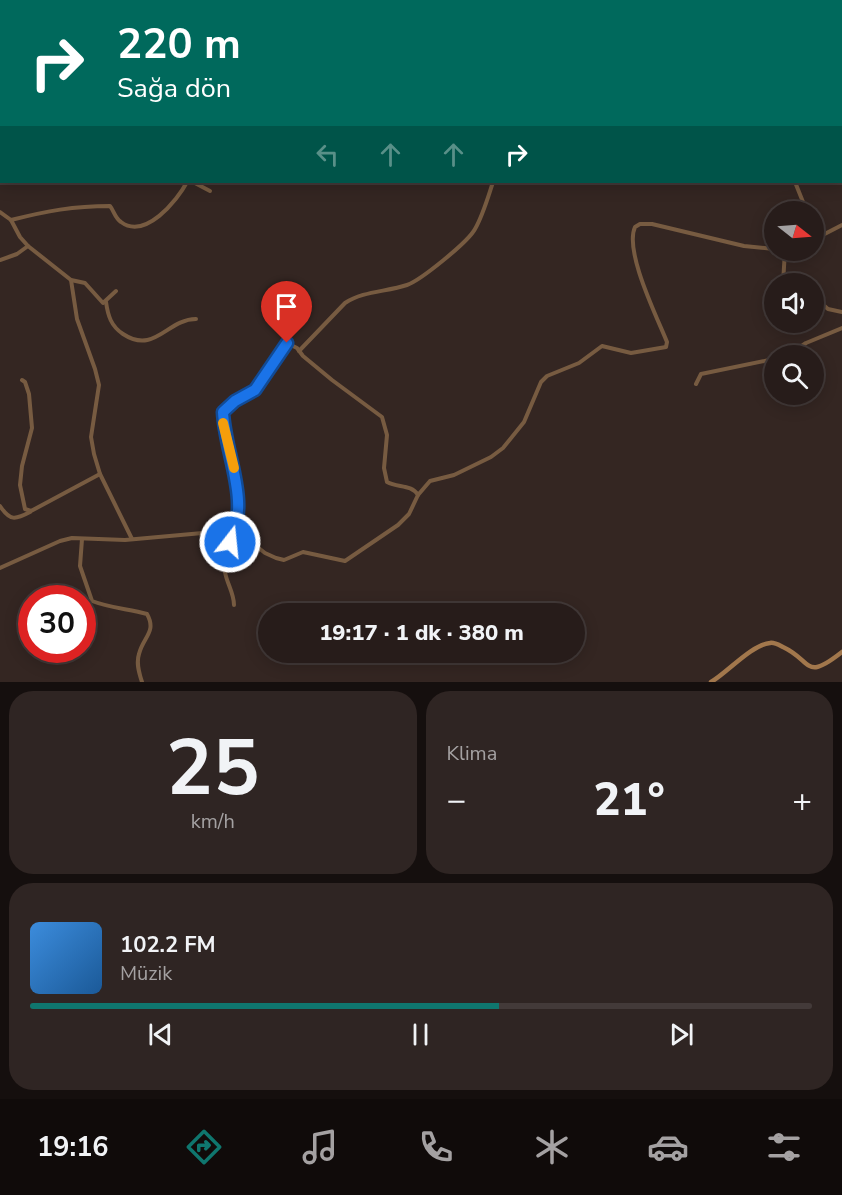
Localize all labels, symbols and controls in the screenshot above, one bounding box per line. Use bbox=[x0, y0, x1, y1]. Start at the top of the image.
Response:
text: 220 m bbox=[117, 16, 241, 73]
icon: right bbox=[18, 24, 96, 102]
text: Sağa dön bbox=[117, 70, 231, 107]
icon: left bbox=[311, 138, 344, 171]
icon: ahead bbox=[374, 138, 407, 171]
icon: ahead bbox=[437, 138, 470, 171]
icon: right bbox=[500, 138, 533, 171]
north arrow bbox=[764, 201, 824, 261]
map controls bbox=[764, 201, 824, 405]
button: sound bbox=[764, 273, 824, 333]
pin bbox=[261, 281, 312, 343]
icon: arrive bbox=[270, 290, 303, 323]
button: search bbox=[764, 345, 824, 405]
position arrow bbox=[198, 510, 262, 574]
speed limit sign: 30 bbox=[18, 585, 96, 663]
text: 19:17 · 1 dk · 380 m bbox=[319, 618, 524, 648]
text: 25 bbox=[166, 715, 260, 822]
text: Klima bbox=[447, 740, 497, 767]
text: 21° bbox=[594, 770, 665, 831]
text: − bbox=[447, 778, 466, 823]
text: + bbox=[792, 778, 812, 823]
text: km/h bbox=[191, 808, 235, 835]
text: 102.2 FM bbox=[120, 930, 216, 960]
text: Müzik bbox=[120, 960, 172, 987]
icon: previous bbox=[144, 1018, 177, 1051]
icon: pause bbox=[404, 1018, 437, 1051]
icon: next bbox=[665, 1018, 698, 1051]
icon: directions bbox=[183, 1126, 225, 1168]
icon: music bbox=[299, 1126, 341, 1168]
icon: phone bbox=[415, 1126, 457, 1168]
icon: climate bbox=[531, 1126, 573, 1168]
icon: car bbox=[647, 1126, 689, 1168]
icon: filters bbox=[763, 1126, 805, 1168]
text: 19:16 bbox=[37, 1129, 109, 1166]

